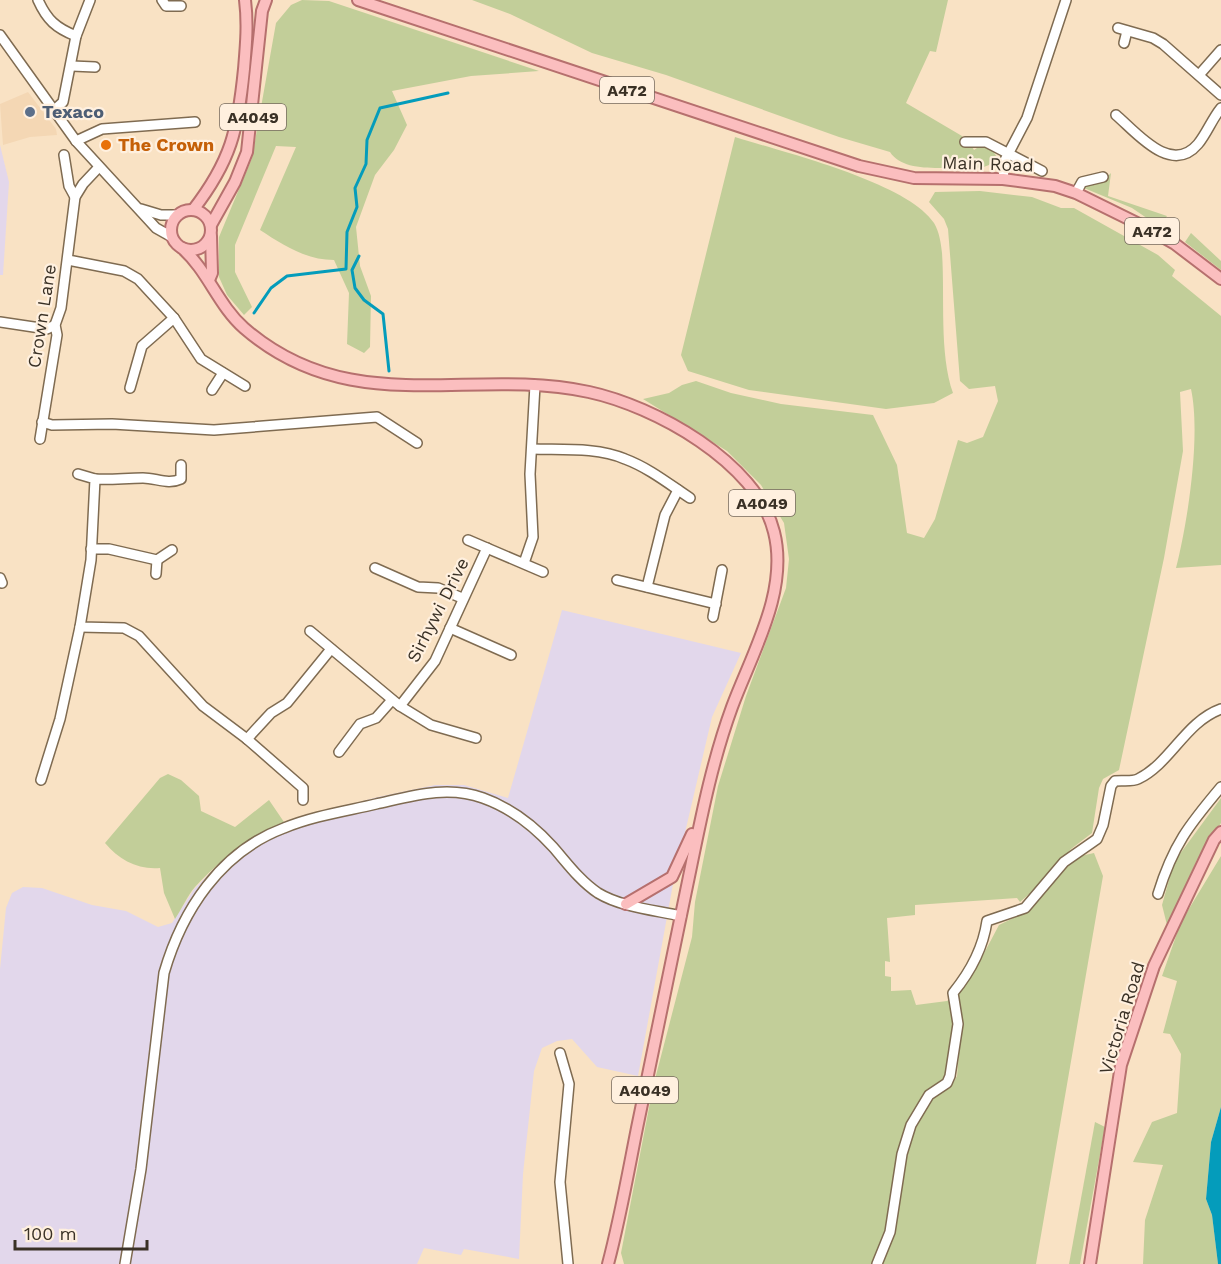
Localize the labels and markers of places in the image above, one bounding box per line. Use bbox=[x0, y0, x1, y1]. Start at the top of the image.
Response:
place label: Texaco bbox=[42, 101, 104, 122]
marker: Texaco bbox=[23, 105, 37, 119]
place label: The Crown bbox=[118, 134, 214, 155]
marker: The Crown bbox=[99, 138, 113, 152]

